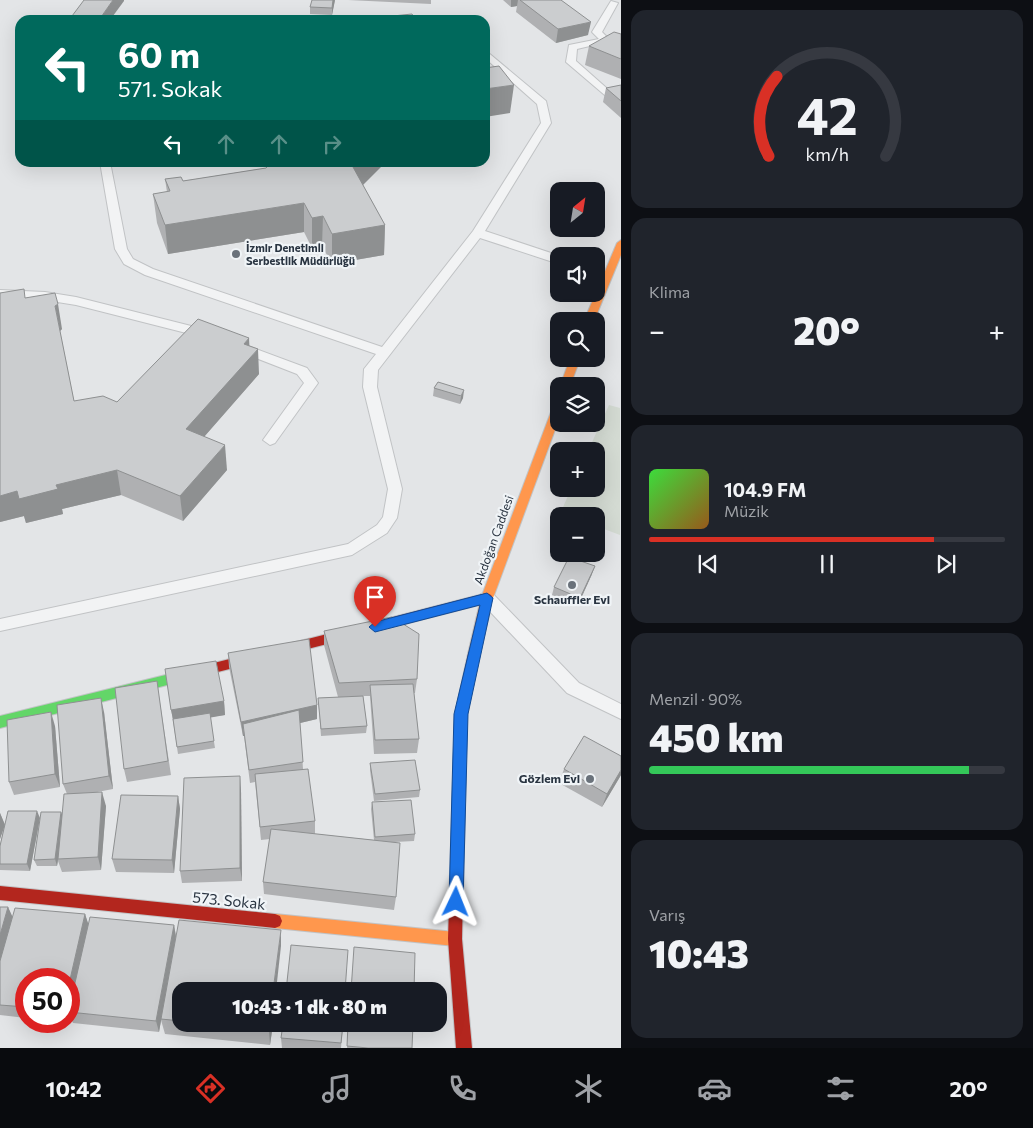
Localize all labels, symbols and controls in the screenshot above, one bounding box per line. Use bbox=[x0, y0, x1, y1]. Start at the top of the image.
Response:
text: 60 m bbox=[118, 32, 200, 75]
icon: left bbox=[35, 35, 100, 100]
text: 571. Sokak bbox=[118, 75, 222, 102]
text: 42 bbox=[796, 82, 858, 146]
icon: left bbox=[159, 130, 187, 158]
icon: ahead bbox=[212, 130, 240, 158]
icon: ahead bbox=[265, 130, 293, 158]
icon: right bbox=[318, 130, 346, 158]
text: km/h bbox=[805, 143, 849, 165]
north arrow bbox=[550, 182, 605, 238]
map controls bbox=[550, 182, 605, 562]
place label: İzmir Denetimli Serbestlik Müdürlüğü bbox=[246, 241, 355, 267]
button: sound bbox=[550, 247, 605, 302]
marker: İzmir Denetimli Serbestlik Müdürlüğü bbox=[230, 248, 242, 260]
text: Klima bbox=[649, 282, 690, 301]
text: 20° bbox=[793, 306, 860, 353]
button: search bbox=[550, 312, 605, 367]
text: − bbox=[649, 313, 665, 347]
text: + bbox=[989, 313, 1005, 347]
button: layers bbox=[550, 377, 605, 432]
button: + bbox=[550, 442, 605, 497]
text: 104.9 FM bbox=[724, 478, 806, 501]
street label: Akdoğan Caddesi bbox=[470, 493, 516, 586]
text: Müzik bbox=[724, 501, 769, 520]
button: − bbox=[550, 507, 605, 562]
icon: previous bbox=[694, 550, 722, 578]
icon: pause bbox=[813, 550, 841, 578]
icon: next bbox=[932, 550, 960, 578]
pin bbox=[354, 576, 396, 627]
marker: Schauffler Evi bbox=[566, 579, 578, 591]
icon: arrive bbox=[361, 583, 389, 611]
place label: Schauffler Evi bbox=[534, 592, 610, 606]
text: Menzil · 90% bbox=[649, 689, 742, 708]
text: 450 km bbox=[649, 713, 783, 760]
place label: Gözlem Evi bbox=[519, 771, 580, 785]
marker: Gözlem Evi bbox=[584, 773, 596, 785]
position arrow bbox=[429, 875, 481, 927]
street label: 573. Sokak bbox=[192, 887, 266, 913]
text: Varış bbox=[649, 905, 685, 924]
text: 10:43 bbox=[649, 929, 749, 976]
speed limit sign: 50 bbox=[15, 968, 80, 1033]
text: 10:43 · 1 dk · 80 m bbox=[232, 995, 387, 1018]
icon: directions bbox=[193, 1071, 228, 1106]
icon: music bbox=[319, 1071, 354, 1106]
icon: phone bbox=[445, 1071, 480, 1106]
icon: climate bbox=[571, 1071, 606, 1106]
icon: car bbox=[697, 1071, 732, 1106]
icon: filters bbox=[823, 1071, 858, 1106]
text: 10:42 bbox=[46, 1075, 102, 1102]
text: 20° bbox=[949, 1075, 987, 1102]

